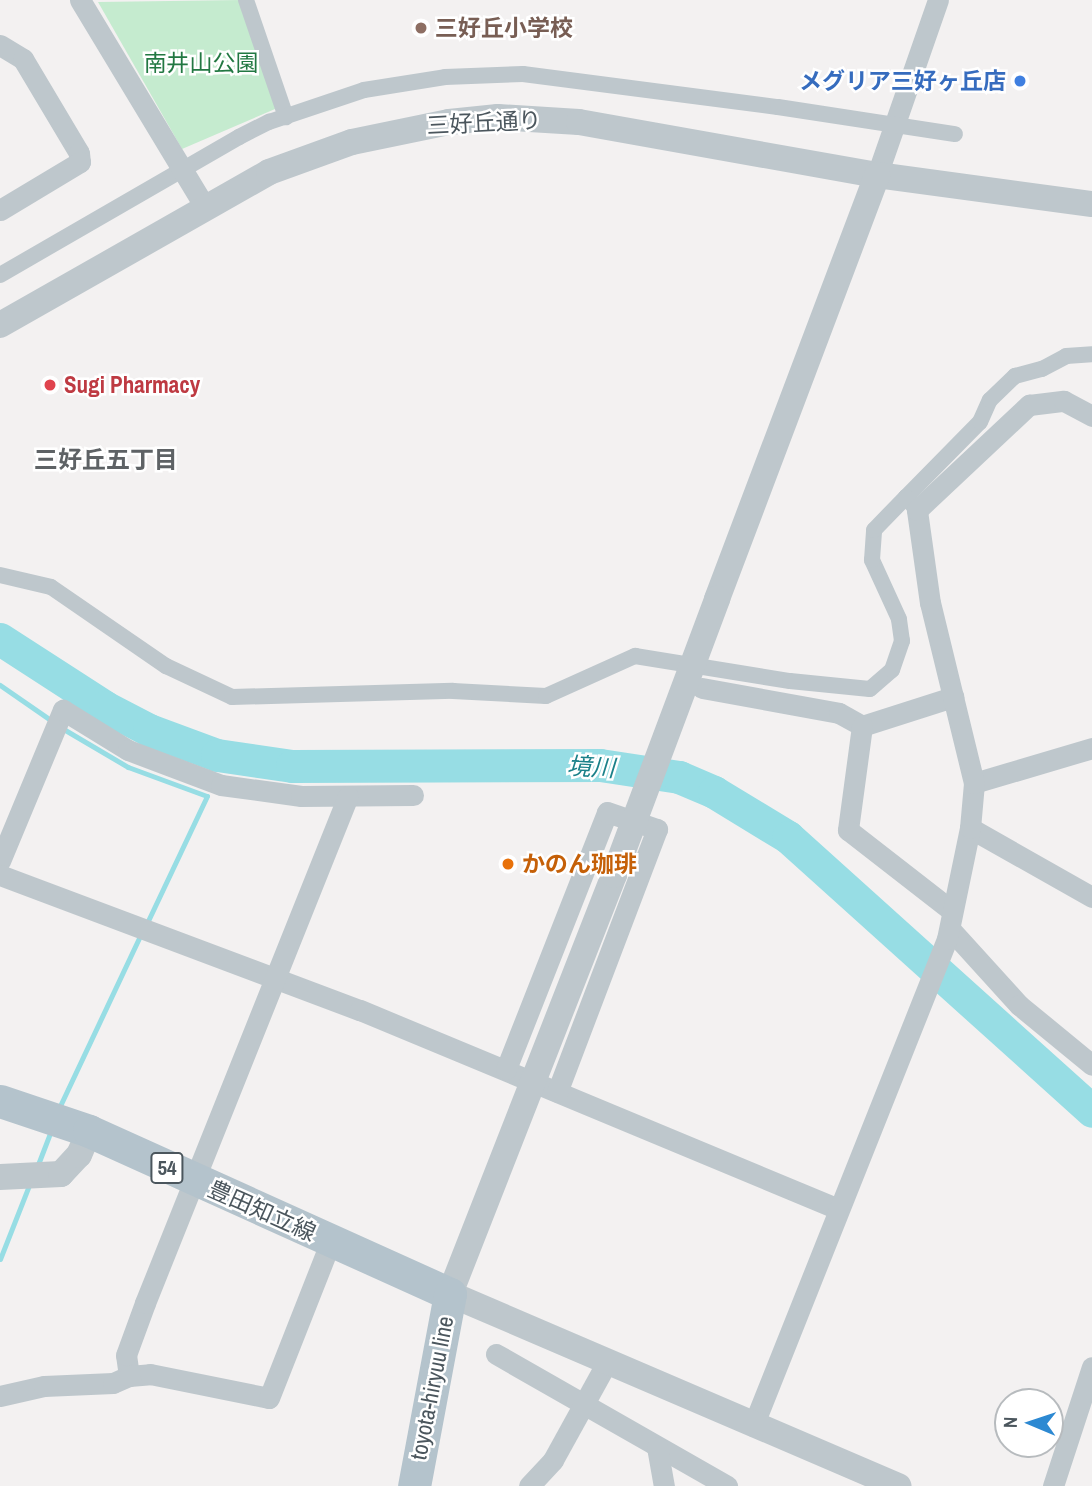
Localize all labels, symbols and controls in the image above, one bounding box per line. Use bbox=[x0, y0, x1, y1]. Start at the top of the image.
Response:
place label: 三好丘小学校 bbox=[435, 14, 573, 42]
marker: 三好丘小学校 bbox=[413, 20, 429, 36]
park label: 南井山公園 bbox=[144, 49, 258, 77]
place label: メグリア三好ヶ丘店 bbox=[799, 67, 1006, 95]
marker: メグリア三好ヶ丘店 bbox=[1012, 73, 1028, 89]
street label: 三好丘通り bbox=[426, 106, 542, 140]
place label: Sugi Pharmacy bbox=[64, 371, 200, 399]
marker: Sugi Pharmacy bbox=[42, 377, 58, 393]
district label: 三好丘五丁目 bbox=[34, 446, 178, 474]
water label: 境川 bbox=[566, 751, 616, 783]
place label: かのん珈琲 bbox=[522, 850, 637, 878]
marker: かのん珈琲 bbox=[500, 856, 516, 872]
road number: 54 bbox=[150, 1150, 184, 1186]
street label: 豊田知立線 bbox=[204, 1175, 320, 1247]
street label: toyota-hiryuu line bbox=[405, 1314, 459, 1462]
north arrow bbox=[994, 1388, 1064, 1458]
text: N bbox=[997, 1416, 1023, 1428]

